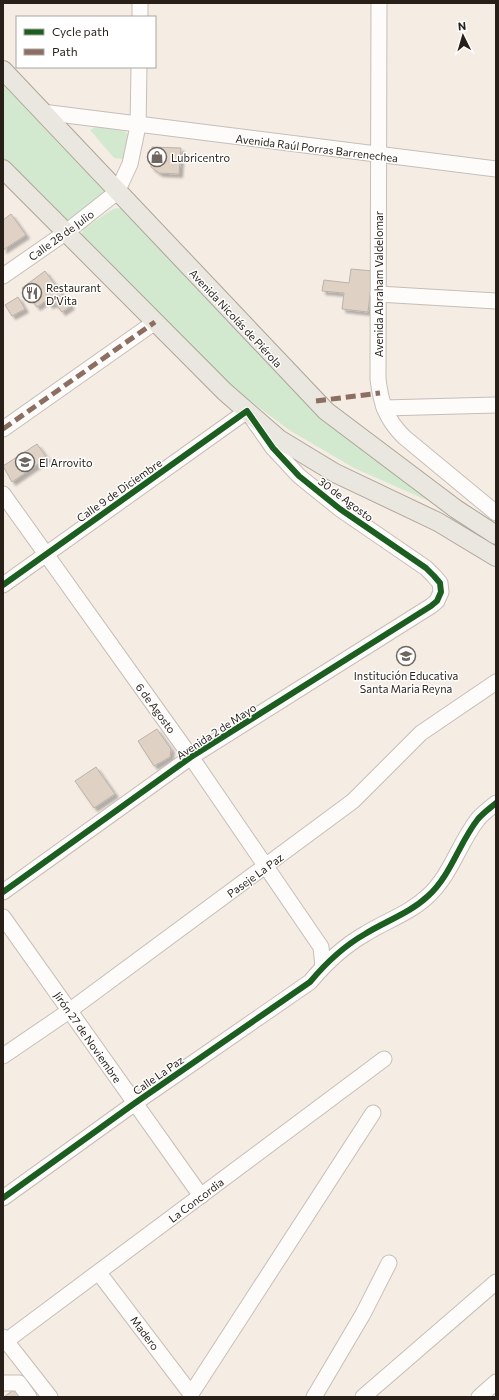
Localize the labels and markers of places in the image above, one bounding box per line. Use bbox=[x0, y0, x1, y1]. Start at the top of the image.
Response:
shop icon: Lubricentro bbox=[146, 146, 168, 168]
place label: Lubricentro bbox=[171, 151, 230, 164]
place label: Restaurant D'Vita bbox=[46, 281, 102, 307]
restaurant icon: Restaurant D'Vita bbox=[21, 282, 43, 304]
school or university icon: El Arrovito bbox=[14, 451, 36, 473]
place label: El Arrovito bbox=[39, 456, 93, 469]
school or university icon: Institución Educativa Santa Maria Reyna bbox=[395, 645, 417, 667]
place label: Institución Educativa Santa Maria Reyna bbox=[354, 669, 458, 695]

